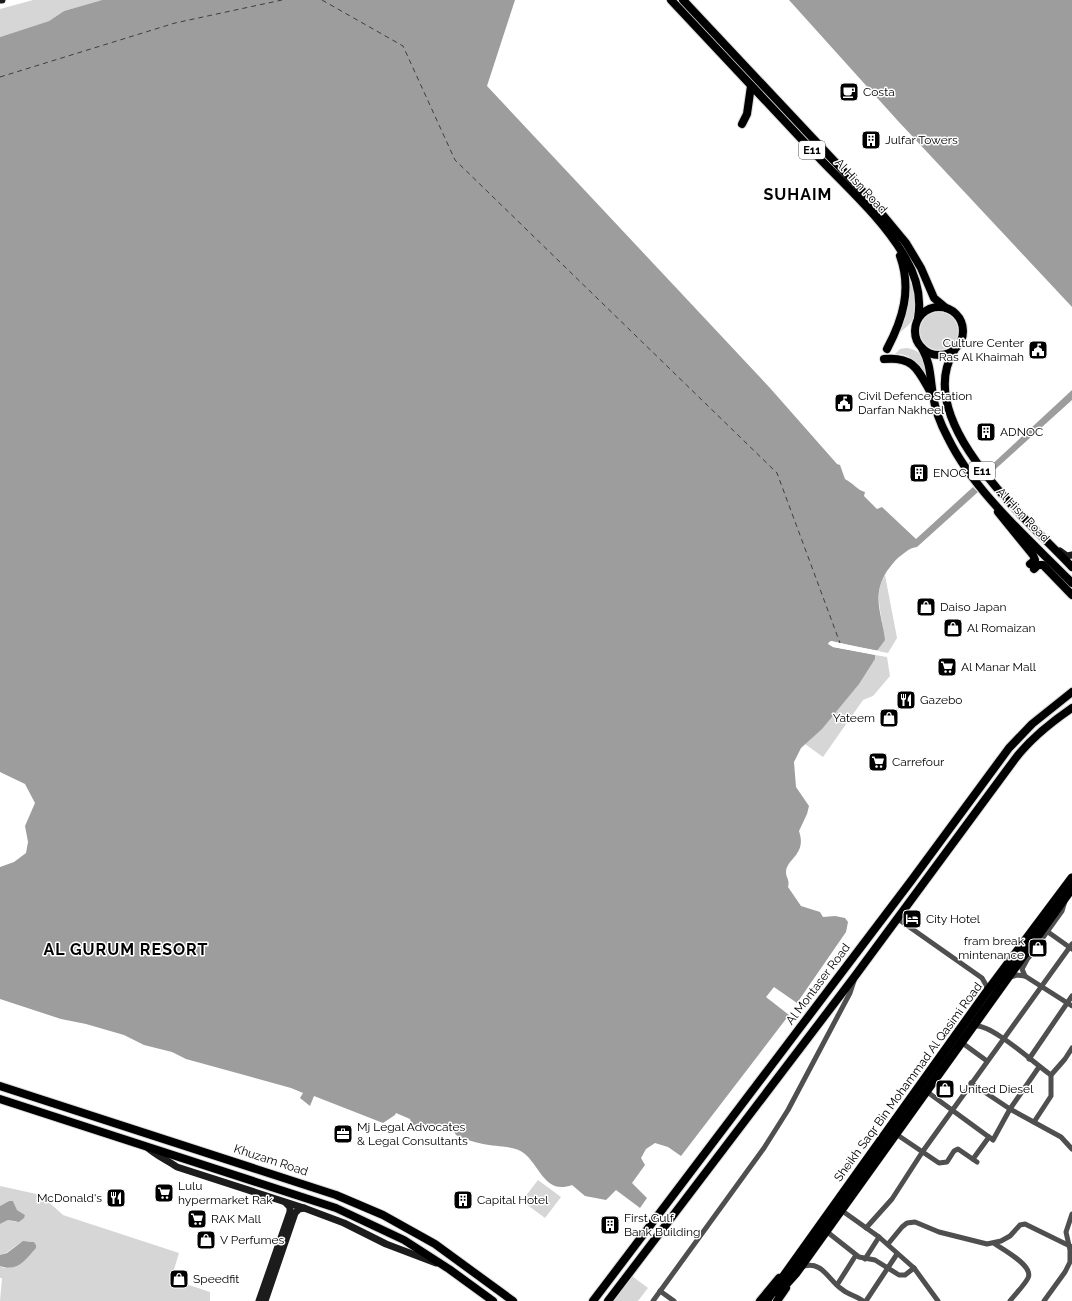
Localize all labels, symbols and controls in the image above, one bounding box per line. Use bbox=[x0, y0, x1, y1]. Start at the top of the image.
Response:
cafe icon: Costa bbox=[838, 81, 860, 103]
place label: Costa bbox=[863, 85, 895, 99]
building icon: Julfar Towers bbox=[860, 129, 882, 151]
place label: Julfar Towers bbox=[885, 133, 958, 147]
road number: E11 bbox=[799, 141, 825, 159]
street label: Al Hisn Road bbox=[832, 156, 890, 216]
district label: SUHAIM bbox=[764, 185, 832, 204]
place label: Culture Center Ras Al Khaimah bbox=[939, 336, 1025, 364]
public building icon: Culture Center Ras Al Khaimah bbox=[1027, 339, 1049, 361]
place label: Civil Defence Station Darfan Nakheel bbox=[858, 389, 972, 417]
public building icon: Civil Defence Station Darfan Nakheel bbox=[833, 392, 855, 414]
building icon: ADNOC bbox=[975, 421, 997, 443]
place label: ADNOC bbox=[1000, 425, 1043, 439]
building icon: ENOC bbox=[908, 462, 930, 484]
road number: E11 bbox=[969, 462, 995, 480]
place label: ENOC bbox=[933, 466, 967, 480]
street label: Al Hisn Road bbox=[994, 485, 1052, 545]
shop icon: Daiso Japan bbox=[915, 596, 937, 618]
place label: Daiso Japan bbox=[940, 600, 1007, 614]
shop icon: Al Romaizan bbox=[942, 617, 964, 639]
place label: Al Romaizan bbox=[967, 621, 1035, 635]
supermarket icon: Al Manar Mall bbox=[936, 656, 958, 678]
place label: Al Manar Mall bbox=[961, 660, 1037, 674]
restaurant icon: Gazebo bbox=[895, 689, 917, 711]
place label: Gazebo bbox=[920, 693, 963, 707]
shop icon: Yateem bbox=[878, 707, 900, 729]
place label: Yateem bbox=[833, 711, 875, 725]
supermarket icon: Carrefour bbox=[867, 751, 889, 773]
place label: Carrefour bbox=[892, 755, 945, 769]
hotel icon: City Hotel bbox=[901, 908, 923, 930]
place label: City Hotel bbox=[926, 912, 981, 926]
place label: fram break mintenance bbox=[958, 934, 1025, 962]
shop icon: fram break mintenance bbox=[1027, 937, 1049, 959]
district label: AL GURUM RESORT bbox=[44, 940, 208, 959]
street label: Al Montaser Road bbox=[783, 941, 853, 1027]
street label: Sheikh Saqr Bin Mohammad Al Qasimi Road bbox=[831, 980, 985, 1184]
shop icon: United Diesel bbox=[934, 1078, 956, 1100]
place label: United Diesel bbox=[959, 1082, 1034, 1096]
place label: Mj Legal Advocates & Legal Consultants bbox=[357, 1120, 468, 1148]
office icon: Mj Legal Advocates & Legal Consultants bbox=[332, 1123, 354, 1145]
street label: Khuzam Road bbox=[232, 1141, 310, 1179]
place label: Lulu hypermarket Rak bbox=[178, 1179, 273, 1207]
supermarket icon: Lulu hypermarket Rak bbox=[153, 1182, 175, 1204]
restaurant icon: McDonald's bbox=[105, 1187, 127, 1209]
building icon: Capital Hotel bbox=[452, 1189, 474, 1211]
place label: McDonald's bbox=[37, 1191, 102, 1205]
place label: Capital Hotel bbox=[477, 1193, 549, 1207]
supermarket icon: RAK Mall bbox=[186, 1208, 208, 1230]
place label: First Gulf Bank Building bbox=[624, 1211, 700, 1239]
place label: RAK Mall bbox=[211, 1212, 262, 1226]
building icon: First Gulf Bank Building bbox=[599, 1214, 621, 1236]
shop icon: V Perfumes bbox=[195, 1229, 217, 1251]
place label: V Perfumes bbox=[220, 1233, 285, 1247]
shop icon: Speedfit bbox=[168, 1268, 190, 1290]
place label: Speedfit bbox=[193, 1272, 239, 1286]

